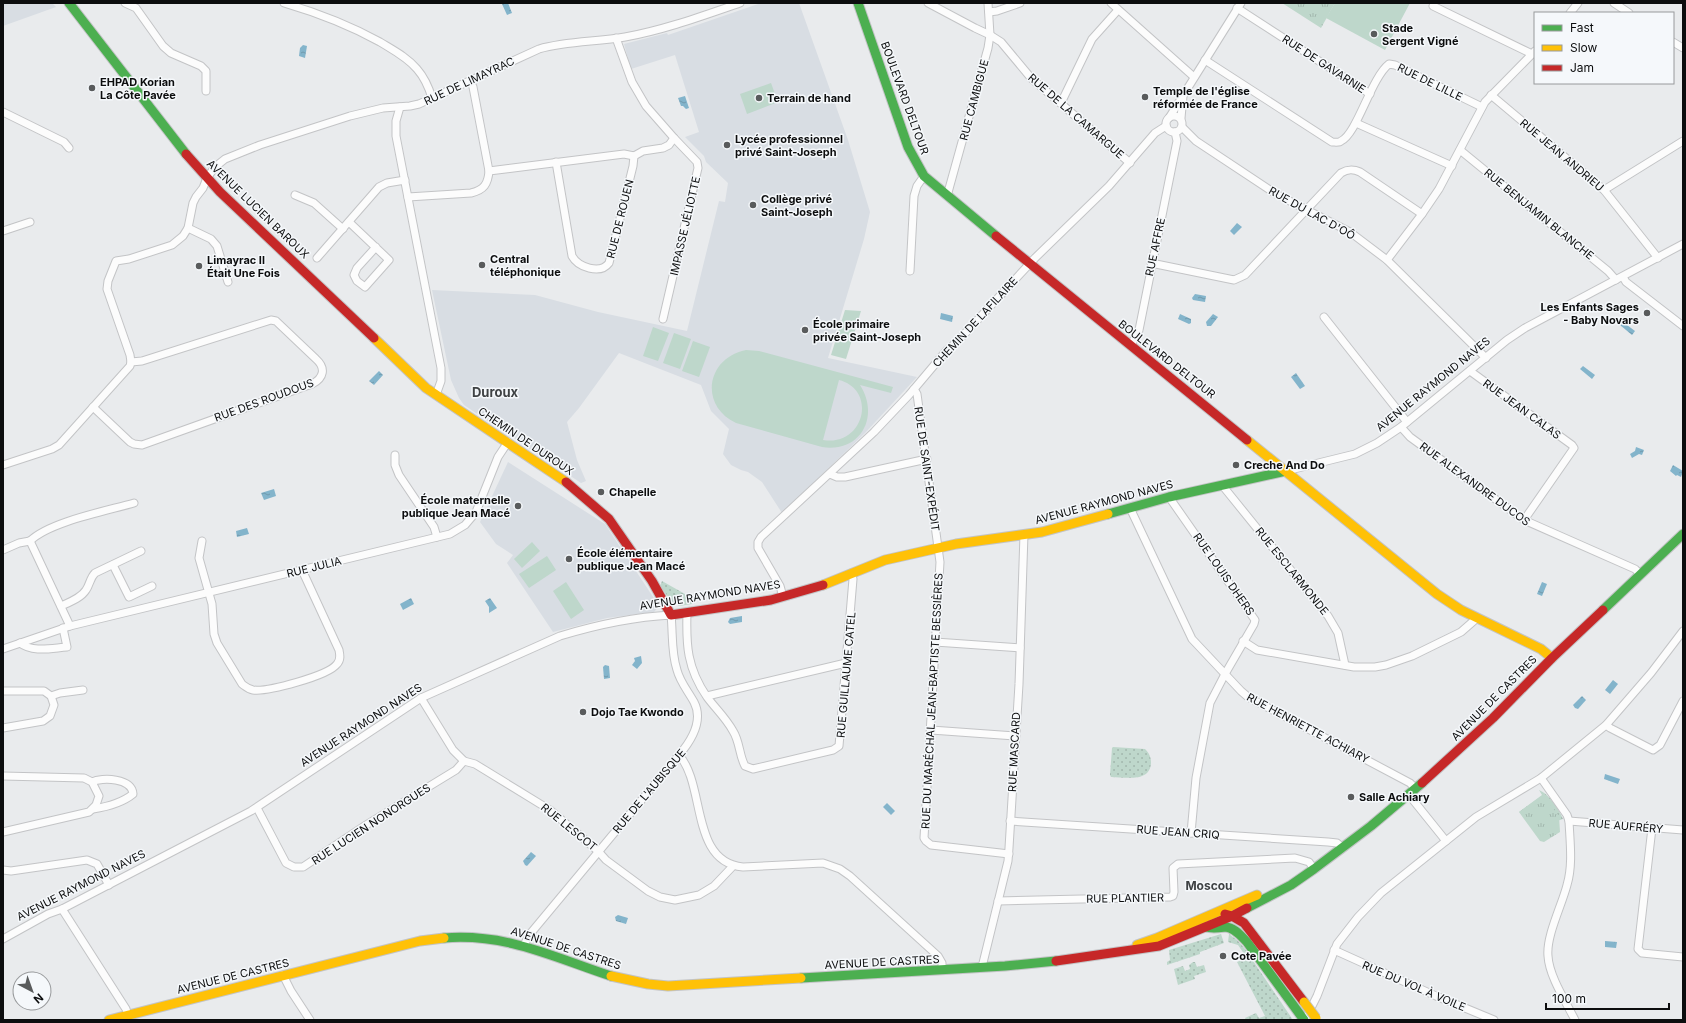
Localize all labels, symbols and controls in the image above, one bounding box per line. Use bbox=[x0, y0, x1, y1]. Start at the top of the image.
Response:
legend bbox=[1534, 12, 1674, 84]
text: Fast bbox=[1570, 20, 1594, 35]
place label: Stade Sergent Vigné bbox=[1382, 21, 1459, 48]
marker: Stade Sergent Vigné bbox=[1369, 29, 1379, 39]
street label: RUE DE GAVARNIE bbox=[1280, 32, 1368, 96]
street label: BOULEVARD DELTOUR bbox=[878, 40, 932, 156]
text: Slow bbox=[1570, 40, 1598, 55]
street label: RUE DE LIMAYRAC bbox=[421, 54, 517, 108]
street label: RUE CAMBIGUE bbox=[956, 58, 992, 142]
street label: RUE DE LILLE bbox=[1395, 60, 1465, 104]
text: Jam bbox=[1570, 60, 1594, 75]
street label: RUE DE LA CAMARGUE bbox=[1025, 71, 1127, 161]
place label: EHPAD Korian La Côte Pavée bbox=[100, 75, 176, 102]
marker: EHPAD Korian La Côte Pavée bbox=[87, 83, 97, 93]
place label: Temple de l'église réformée de France bbox=[1153, 84, 1258, 111]
place label: Terrain de hand bbox=[767, 91, 851, 105]
marker: Temple de l'église réformée de France bbox=[1140, 92, 1150, 102]
marker: Terrain de hand bbox=[754, 93, 764, 103]
street label: RUE JEAN ANDRIEU bbox=[1517, 116, 1607, 194]
place label: Lycée professionnel privé Saint-Joseph bbox=[735, 132, 843, 159]
marker: Lycée professionnel privé Saint-Joseph bbox=[722, 140, 732, 150]
street label: AVENUE LUCIEN BAROUX bbox=[204, 157, 312, 262]
street label: RUE BENJAMIN BLANCHE bbox=[1481, 165, 1597, 263]
street label: IMPASSE JÉLIOTTE bbox=[667, 175, 703, 277]
street label: RUE DE ROUEN bbox=[603, 178, 637, 260]
street label: RUE DU LAC D'OÔ bbox=[1266, 183, 1358, 243]
place label: Collège privé Saint-Joseph bbox=[761, 192, 833, 219]
marker: Collège privé Saint-Joseph bbox=[748, 200, 758, 210]
street label: RUE AFFRE bbox=[1142, 217, 1168, 277]
place label: Central téléphonique bbox=[490, 252, 561, 279]
place label: Limayrac Il Était Une Fois bbox=[207, 253, 280, 280]
marker: Central téléphonique bbox=[477, 260, 487, 270]
marker: Limayrac Il Était Une Fois bbox=[194, 261, 204, 271]
street label: CHEMIN DE LAFILAIRE bbox=[929, 274, 1021, 370]
place label: Les Enfants Sages - Baby Novars bbox=[1541, 300, 1639, 327]
marker: Les Enfants Sages - Baby Novars bbox=[1642, 308, 1652, 318]
place label: École primaire privée Saint-Joseph bbox=[813, 317, 921, 344]
street label: BOULEVARD DELTOUR bbox=[1116, 317, 1218, 401]
marker: École primaire privée Saint-Joseph bbox=[800, 325, 810, 335]
street label: AVENUE RAYMOND NAVES bbox=[1373, 334, 1493, 434]
street label: RUE DES ROUDOUS bbox=[212, 375, 316, 425]
street label: RUE JEAN CALAS bbox=[1480, 376, 1564, 442]
district label: Duroux bbox=[472, 384, 518, 400]
street label: CHEMIN DE DUROUX bbox=[476, 404, 577, 478]
street label: RUE DE SAINT-EXPÉDIT bbox=[911, 406, 943, 532]
street label: RUE ALEXANDRE DUCOS bbox=[1417, 439, 1533, 529]
place label: Creche And Do bbox=[1244, 458, 1325, 472]
marker: Creche And Do bbox=[1231, 460, 1241, 470]
street label: AVENUE RAYMOND NAVES bbox=[1033, 477, 1175, 527]
place label: Chapelle bbox=[609, 485, 657, 499]
marker: Chapelle bbox=[596, 487, 606, 497]
place label: École maternelle publique Jean Macé bbox=[402, 493, 510, 520]
marker: École maternelle publique Jean Macé bbox=[513, 501, 523, 511]
street label: RUE ESCLARMONDE bbox=[1252, 524, 1332, 618]
street label: RUE LOUIS DHERS bbox=[1190, 530, 1258, 618]
place label: École élémentaire publique Jean Macé bbox=[577, 546, 686, 573]
street label: RUE JULIA bbox=[285, 553, 343, 581]
marker: École élémentaire publique Jean Macé bbox=[564, 554, 574, 564]
street label: RUE DU MARÉCHAL JEAN-BAPTISTE BESSIÈRES bbox=[918, 573, 946, 829]
street label: AVENUE RAYMOND NAVES bbox=[638, 577, 782, 613]
street label: RUE GUILLAUME CATEL bbox=[834, 611, 858, 739]
street label: AVENUE DE CASTRES bbox=[1448, 652, 1540, 744]
street label: AVENUE RAYMOND NAVES bbox=[297, 680, 425, 770]
street label: RUE HENRIETTE ACHIARY bbox=[1244, 690, 1372, 767]
place label: Dojo Tae Kwondo bbox=[591, 705, 684, 719]
marker: Dojo Tae Kwondo bbox=[578, 707, 588, 717]
street label: RUE MASCARD bbox=[1005, 712, 1023, 792]
street label: RUE DE L'AUBISQUE bbox=[609, 746, 689, 836]
street label: RUE LUCIEN NONORGUES bbox=[309, 780, 433, 868]
place label: Salle Achiary bbox=[1359, 790, 1430, 804]
marker: Salle Achiary bbox=[1346, 792, 1356, 802]
street label: RUE LESCOT bbox=[538, 800, 600, 854]
street label: RUE AUFRÉRY bbox=[1588, 816, 1664, 836]
street label: RUE JEAN CRIQ bbox=[1136, 822, 1220, 842]
street label: AVENUE RAYMOND NAVES bbox=[14, 846, 148, 924]
district label: Moscou bbox=[1185, 878, 1233, 893]
street label: RUE PLANTIER bbox=[1086, 890, 1164, 906]
street label: AVENUE DE CASTRES bbox=[509, 924, 623, 972]
place label: Cote Pavée bbox=[1231, 949, 1292, 963]
marker: Cote Pavée bbox=[1218, 951, 1228, 961]
street label: AVENUE DE CASTRES bbox=[824, 952, 940, 972]
street label: AVENUE DE CASTRES bbox=[175, 955, 291, 997]
street label: RUE DU VOL À VOILE bbox=[1360, 958, 1468, 1014]
north arrow bbox=[12, 971, 52, 1011]
scale bar bbox=[1546, 985, 1669, 1011]
text: N bbox=[31, 991, 46, 1007]
text: 100 m bbox=[1552, 991, 1586, 1006]

